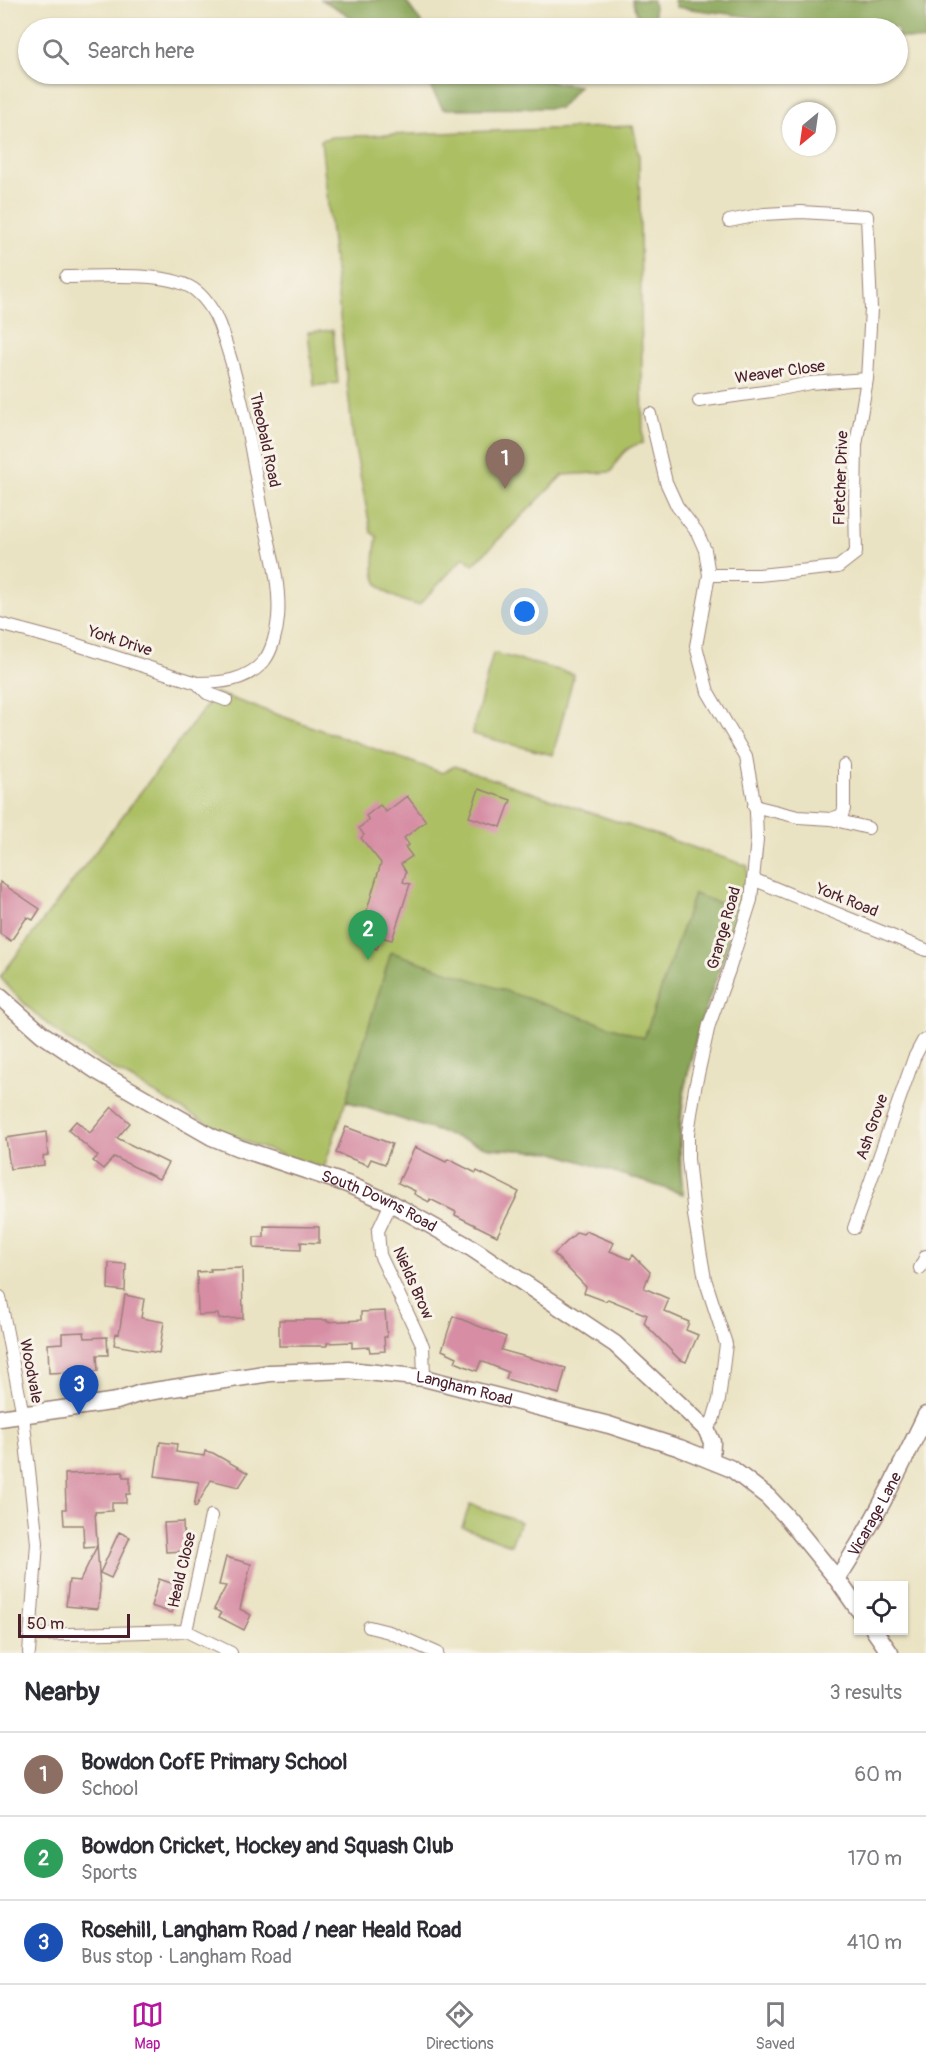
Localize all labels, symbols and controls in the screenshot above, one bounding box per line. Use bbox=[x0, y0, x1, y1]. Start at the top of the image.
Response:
search box bbox=[18, 18, 908, 84]
icon: search bbox=[39, 35, 72, 68]
text: Search here bbox=[87, 37, 194, 65]
north arrow bbox=[782, 102, 836, 156]
street label: Weaver Close bbox=[734, 356, 826, 388]
street label: Theobald Road bbox=[245, 391, 285, 489]
street label: Fletcher Drive bbox=[829, 430, 853, 526]
pin: 1 bbox=[486, 440, 524, 489]
your location bbox=[510, 597, 539, 626]
street label: York Drive bbox=[84, 621, 155, 661]
street label: York Road bbox=[812, 878, 881, 922]
street label: Grange Road bbox=[703, 884, 745, 972]
pin: 2 bbox=[348, 910, 388, 960]
street label: Ash Grove bbox=[851, 1091, 893, 1162]
street label: South Downs Road bbox=[319, 1166, 440, 1237]
street label: Nields Brow bbox=[388, 1244, 438, 1323]
street label: Woodvale bbox=[15, 1337, 47, 1405]
pin: 3 bbox=[60, 1366, 98, 1415]
street label: Langham Road bbox=[415, 1367, 515, 1410]
street label: Vicarage Lane bbox=[844, 1469, 906, 1560]
street label: Heald Close bbox=[164, 1530, 200, 1610]
map controls bbox=[854, 1581, 908, 1635]
button: locate bbox=[854, 1581, 908, 1635]
scale bar bbox=[18, 1611, 130, 1638]
text: 50 m bbox=[27, 1614, 64, 1634]
text: Nearby bbox=[24, 1676, 100, 1708]
text: 3 results bbox=[830, 1680, 902, 1705]
text: Bowdon CofE Primary School bbox=[81, 1748, 348, 1776]
text: 1 bbox=[40, 1762, 47, 1787]
text: 60 m bbox=[855, 1762, 902, 1787]
text: School bbox=[81, 1776, 138, 1801]
text: Bowdon Cricket, Hockey and Squash Club bbox=[81, 1832, 454, 1860]
text: 2 bbox=[38, 1846, 49, 1871]
text: 170 m bbox=[848, 1846, 902, 1871]
text: Sports bbox=[81, 1860, 137, 1885]
text: Rosehill, Langham Road / near Heald Road bbox=[81, 1916, 462, 1944]
text: 3 bbox=[38, 1930, 49, 1955]
text: 410 m bbox=[847, 1930, 902, 1955]
text: Bus stop · Langham Road bbox=[81, 1944, 292, 1969]
tab: Map bbox=[131, 1998, 164, 2054]
tab: Directions bbox=[426, 1998, 494, 2054]
tab: Saved bbox=[755, 1998, 795, 2054]

